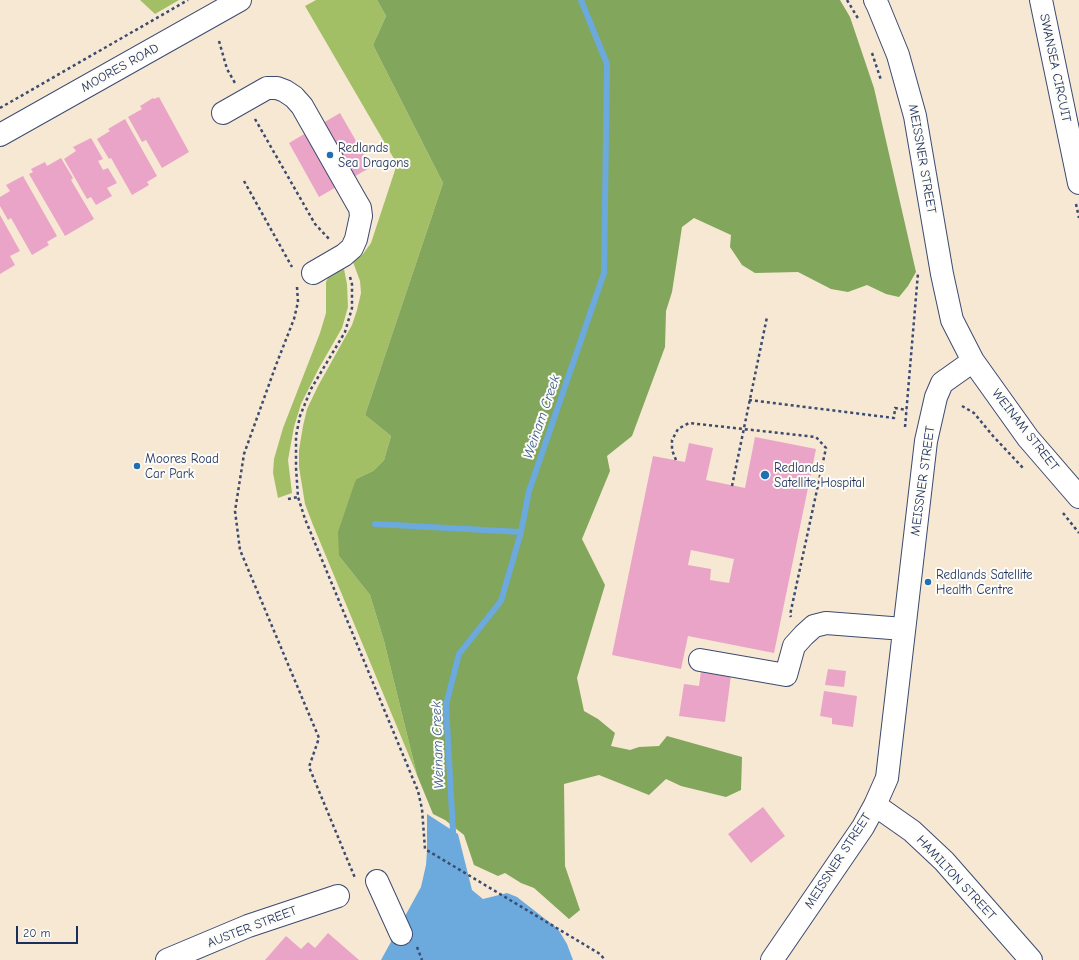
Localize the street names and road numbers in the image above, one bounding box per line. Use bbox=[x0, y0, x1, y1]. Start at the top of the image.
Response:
street label: SWANSEA CIRCUIT bbox=[1036, 12, 1074, 124]
street label: MOORES ROAD bbox=[78, 40, 162, 96]
street label: MEISSNER STREET bbox=[905, 103, 939, 215]
street label: WEINAM STREET bbox=[988, 386, 1062, 474]
street label: MEISSNER STREET bbox=[908, 425, 938, 537]
street label: MEISSNER STREET bbox=[801, 810, 875, 912]
street label: HAMILTON STREET bbox=[913, 833, 999, 923]
street label: AUSTER STREET bbox=[205, 903, 299, 951]

